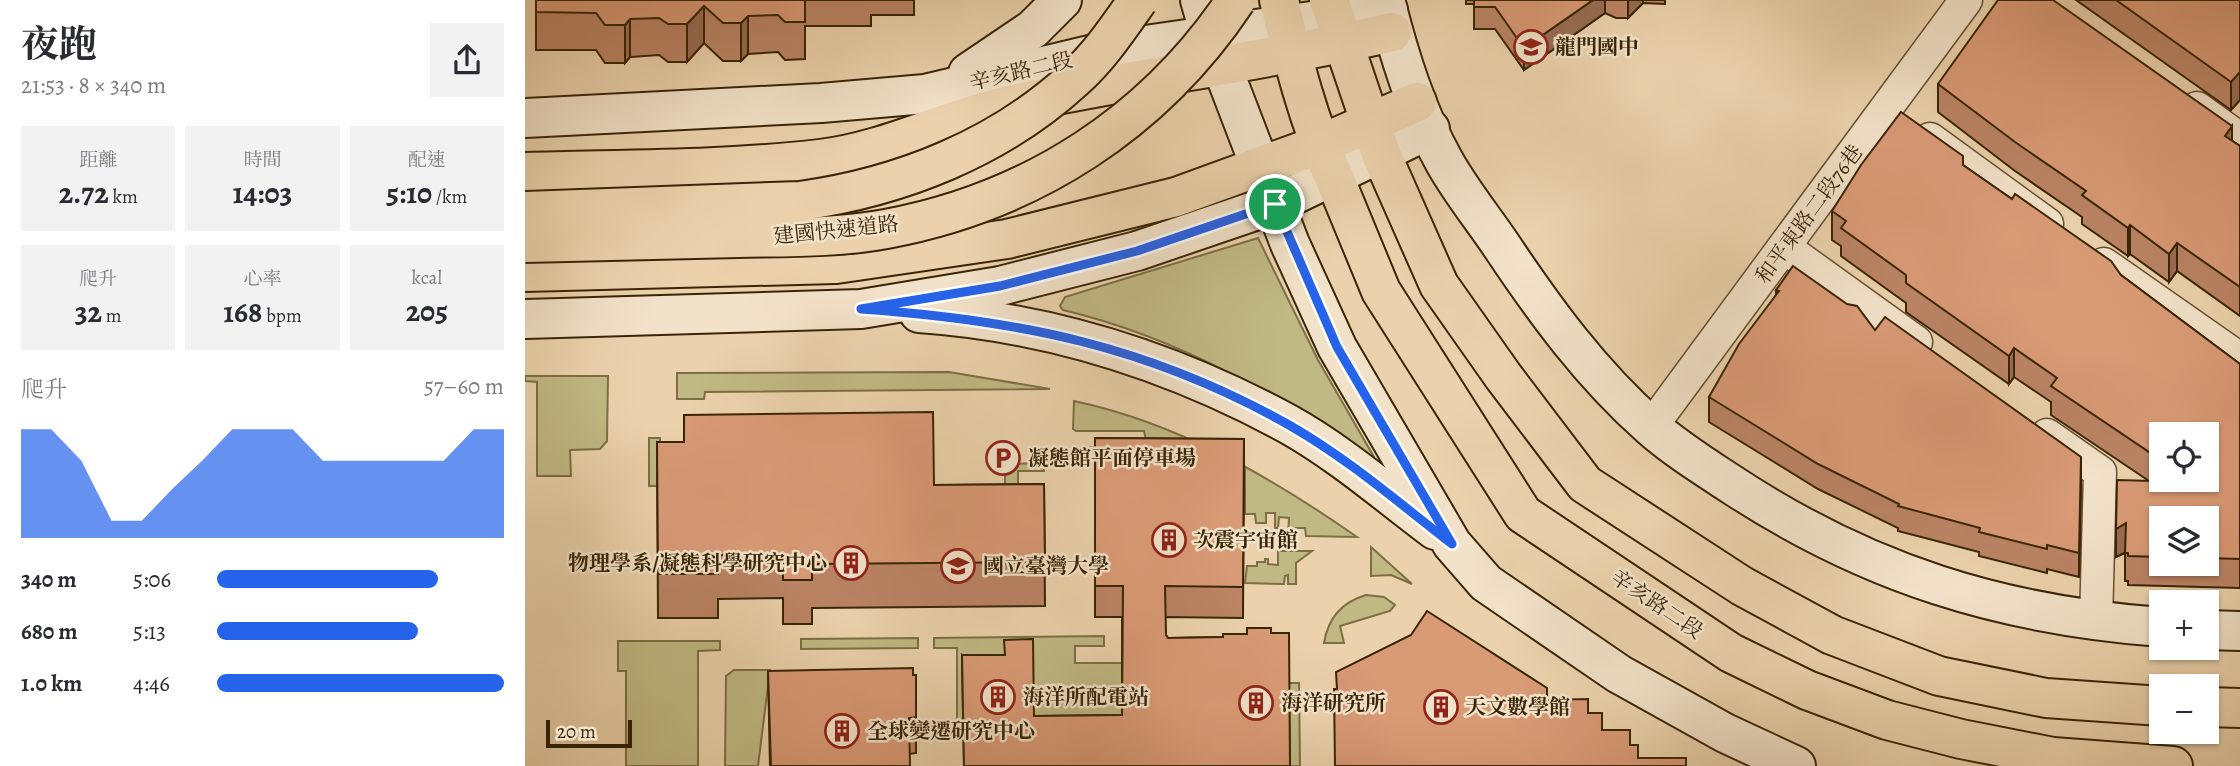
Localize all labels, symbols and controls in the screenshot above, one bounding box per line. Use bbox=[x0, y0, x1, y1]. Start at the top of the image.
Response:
text: 夜跑 bbox=[21, 18, 97, 70]
button: share bbox=[430, 23, 504, 97]
school or university icon: 龍門國中 bbox=[1512, 28, 1550, 66]
place label: 龍門國中 bbox=[1555, 33, 1639, 61]
street label: 辛亥路二段 bbox=[967, 46, 1075, 96]
text: 21:53 · 8 × 340 m bbox=[21, 70, 166, 101]
street label: 和平東路二段76巷 bbox=[1749, 139, 1869, 289]
text: 距離 bbox=[79, 147, 117, 173]
text: 時間 bbox=[243, 147, 282, 173]
text: 配速 bbox=[408, 147, 446, 173]
text: 2.72 bbox=[59, 173, 109, 213]
text: 14:03 bbox=[233, 173, 292, 213]
text: 5:10 bbox=[386, 173, 432, 213]
pin bbox=[1245, 174, 1305, 234]
text: km bbox=[109, 184, 138, 210]
text: /km bbox=[432, 184, 467, 210]
icon: arrive bbox=[1256, 185, 1294, 223]
street label: 建國快速道路 bbox=[772, 209, 900, 251]
text: kcal bbox=[412, 265, 442, 291]
text: 爬升 bbox=[79, 266, 117, 292]
text: 心率 bbox=[243, 266, 282, 292]
text: 205 bbox=[406, 291, 448, 331]
text: 32 bbox=[75, 292, 102, 332]
text: 168 bbox=[223, 292, 262, 332]
text: m bbox=[102, 303, 122, 329]
text: bpm bbox=[262, 303, 302, 329]
text: 57–60 m bbox=[424, 371, 504, 402]
text: 爬升 bbox=[21, 374, 67, 405]
map controls bbox=[2149, 422, 2219, 744]
button: locate bbox=[2149, 422, 2219, 492]
parking icon: 凝態館平面停車場 bbox=[984, 439, 1022, 477]
place label: 凝態館平面停車場 bbox=[1028, 444, 1196, 472]
button: layers bbox=[2149, 506, 2219, 576]
building icon: 次震宇宙館 bbox=[1150, 521, 1188, 559]
place label: 次震宇宙館 bbox=[1193, 526, 1298, 554]
building icon: 物理學系/凝態科學研究中心 bbox=[832, 544, 870, 582]
school or university icon: 國立臺灣大學 bbox=[939, 547, 977, 585]
place label: 物理學系/凝態科學研究中心 bbox=[568, 549, 827, 577]
place label: 國立臺灣大學 bbox=[983, 552, 1109, 580]
street label: 辛亥路二段 bbox=[1606, 563, 1708, 645]
text: 340 m bbox=[21, 564, 77, 595]
text: 5:06 bbox=[133, 564, 171, 595]
button: + bbox=[2149, 590, 2219, 660]
text: 680 m bbox=[21, 616, 78, 647]
text: 5:13 bbox=[133, 616, 166, 647]
text: 1.0 km bbox=[21, 668, 82, 699]
text: 4:46 bbox=[133, 668, 170, 699]
button: − bbox=[2149, 674, 2219, 744]
building icon: 海洋所配電站 bbox=[979, 678, 1017, 716]
place label: 海洋所配電站 bbox=[1023, 683, 1149, 711]
building icon: 海洋研究所 bbox=[1237, 684, 1275, 722]
building icon: 天文數學館 bbox=[1422, 688, 1460, 726]
place label: 海洋研究所 bbox=[1281, 689, 1386, 717]
place label: 天文數學館 bbox=[1465, 693, 1570, 721]
building icon: 全球變遷研究中心 bbox=[823, 712, 861, 750]
scale bar bbox=[546, 717, 632, 749]
place label: 全球變遷研究中心 bbox=[867, 717, 1035, 745]
text: 20 m bbox=[557, 719, 596, 745]

